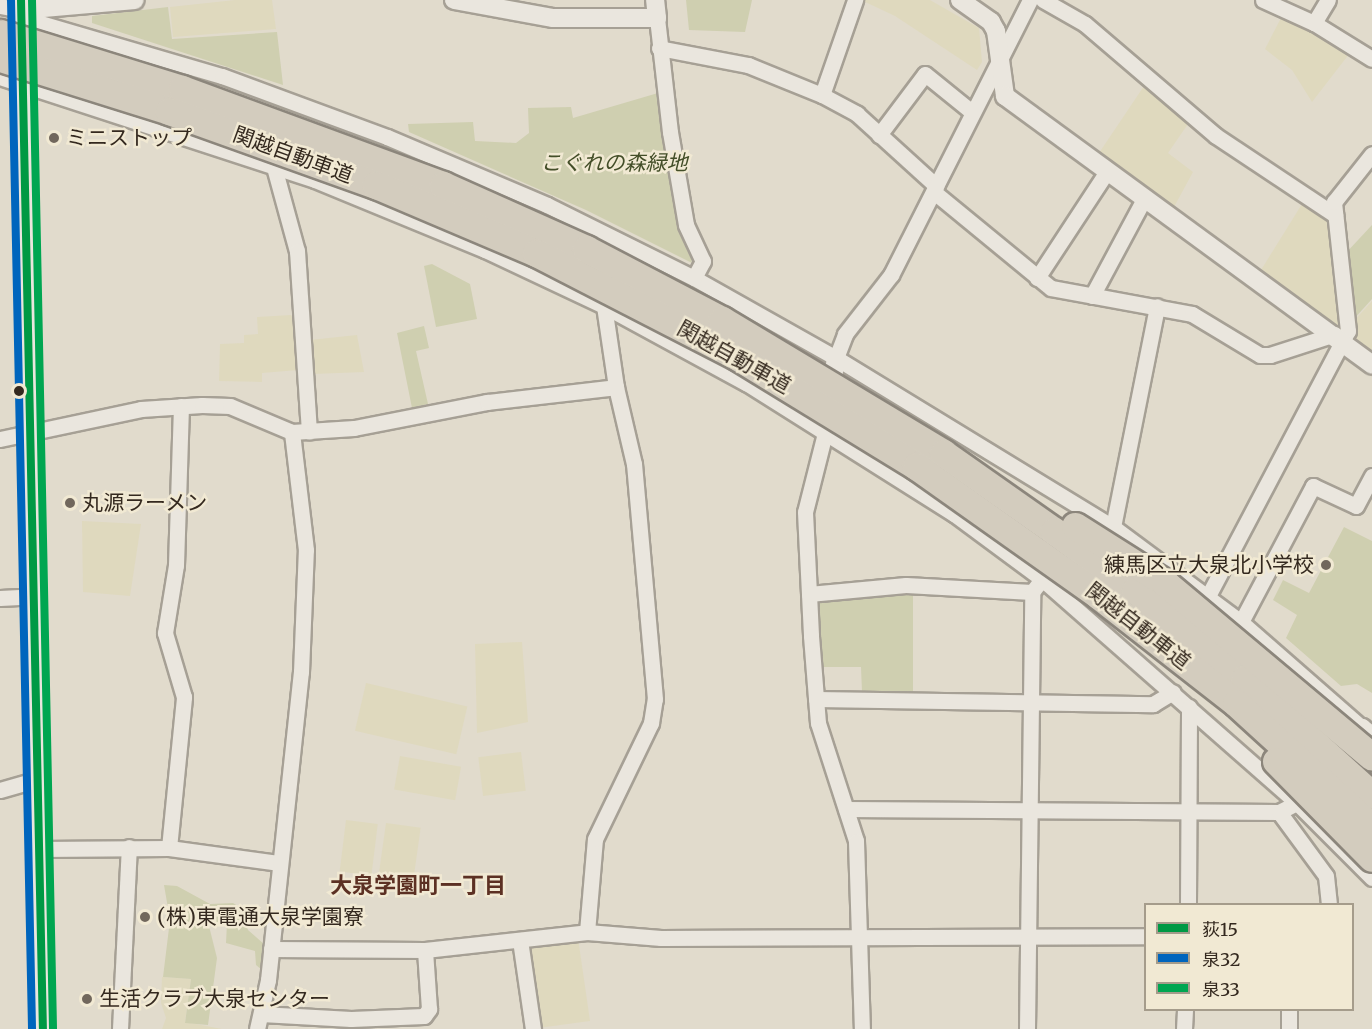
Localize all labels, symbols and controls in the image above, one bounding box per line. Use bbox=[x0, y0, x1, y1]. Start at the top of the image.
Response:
street label: 関越自動車道 bbox=[229, 122, 357, 188]
place label: ミニストップ bbox=[66, 125, 192, 151]
marker: ミニストップ bbox=[47, 131, 61, 145]
park label: こぐれの森緑地 bbox=[541, 150, 687, 176]
street label: 関越自動車道 bbox=[673, 315, 795, 399]
unlabelled marker bbox=[13, 385, 25, 397]
place label: 丸源ラーメン bbox=[82, 490, 208, 516]
marker: 丸源ラーメン bbox=[63, 496, 77, 510]
place label: 練馬区立大泉北小学校 bbox=[1104, 552, 1314, 578]
marker: 練馬区立大泉北小学校 bbox=[1319, 558, 1333, 572]
street label: 関越自動車道 bbox=[1081, 577, 1195, 675]
district label: 大泉学園町一丁目 bbox=[330, 873, 506, 899]
legend bbox=[1144, 903, 1354, 1011]
place label: (株)東電通大泉学園寮 bbox=[157, 904, 364, 930]
marker: (株)東電通大泉学園寮 bbox=[138, 910, 152, 924]
text: 荻15 bbox=[1202, 918, 1238, 941]
text: 泉32 bbox=[1202, 948, 1240, 971]
text: 泉33 bbox=[1202, 978, 1240, 1001]
place label: 生活クラブ大泉センター bbox=[99, 986, 330, 1012]
marker: 生活クラブ大泉センター bbox=[80, 992, 94, 1006]

